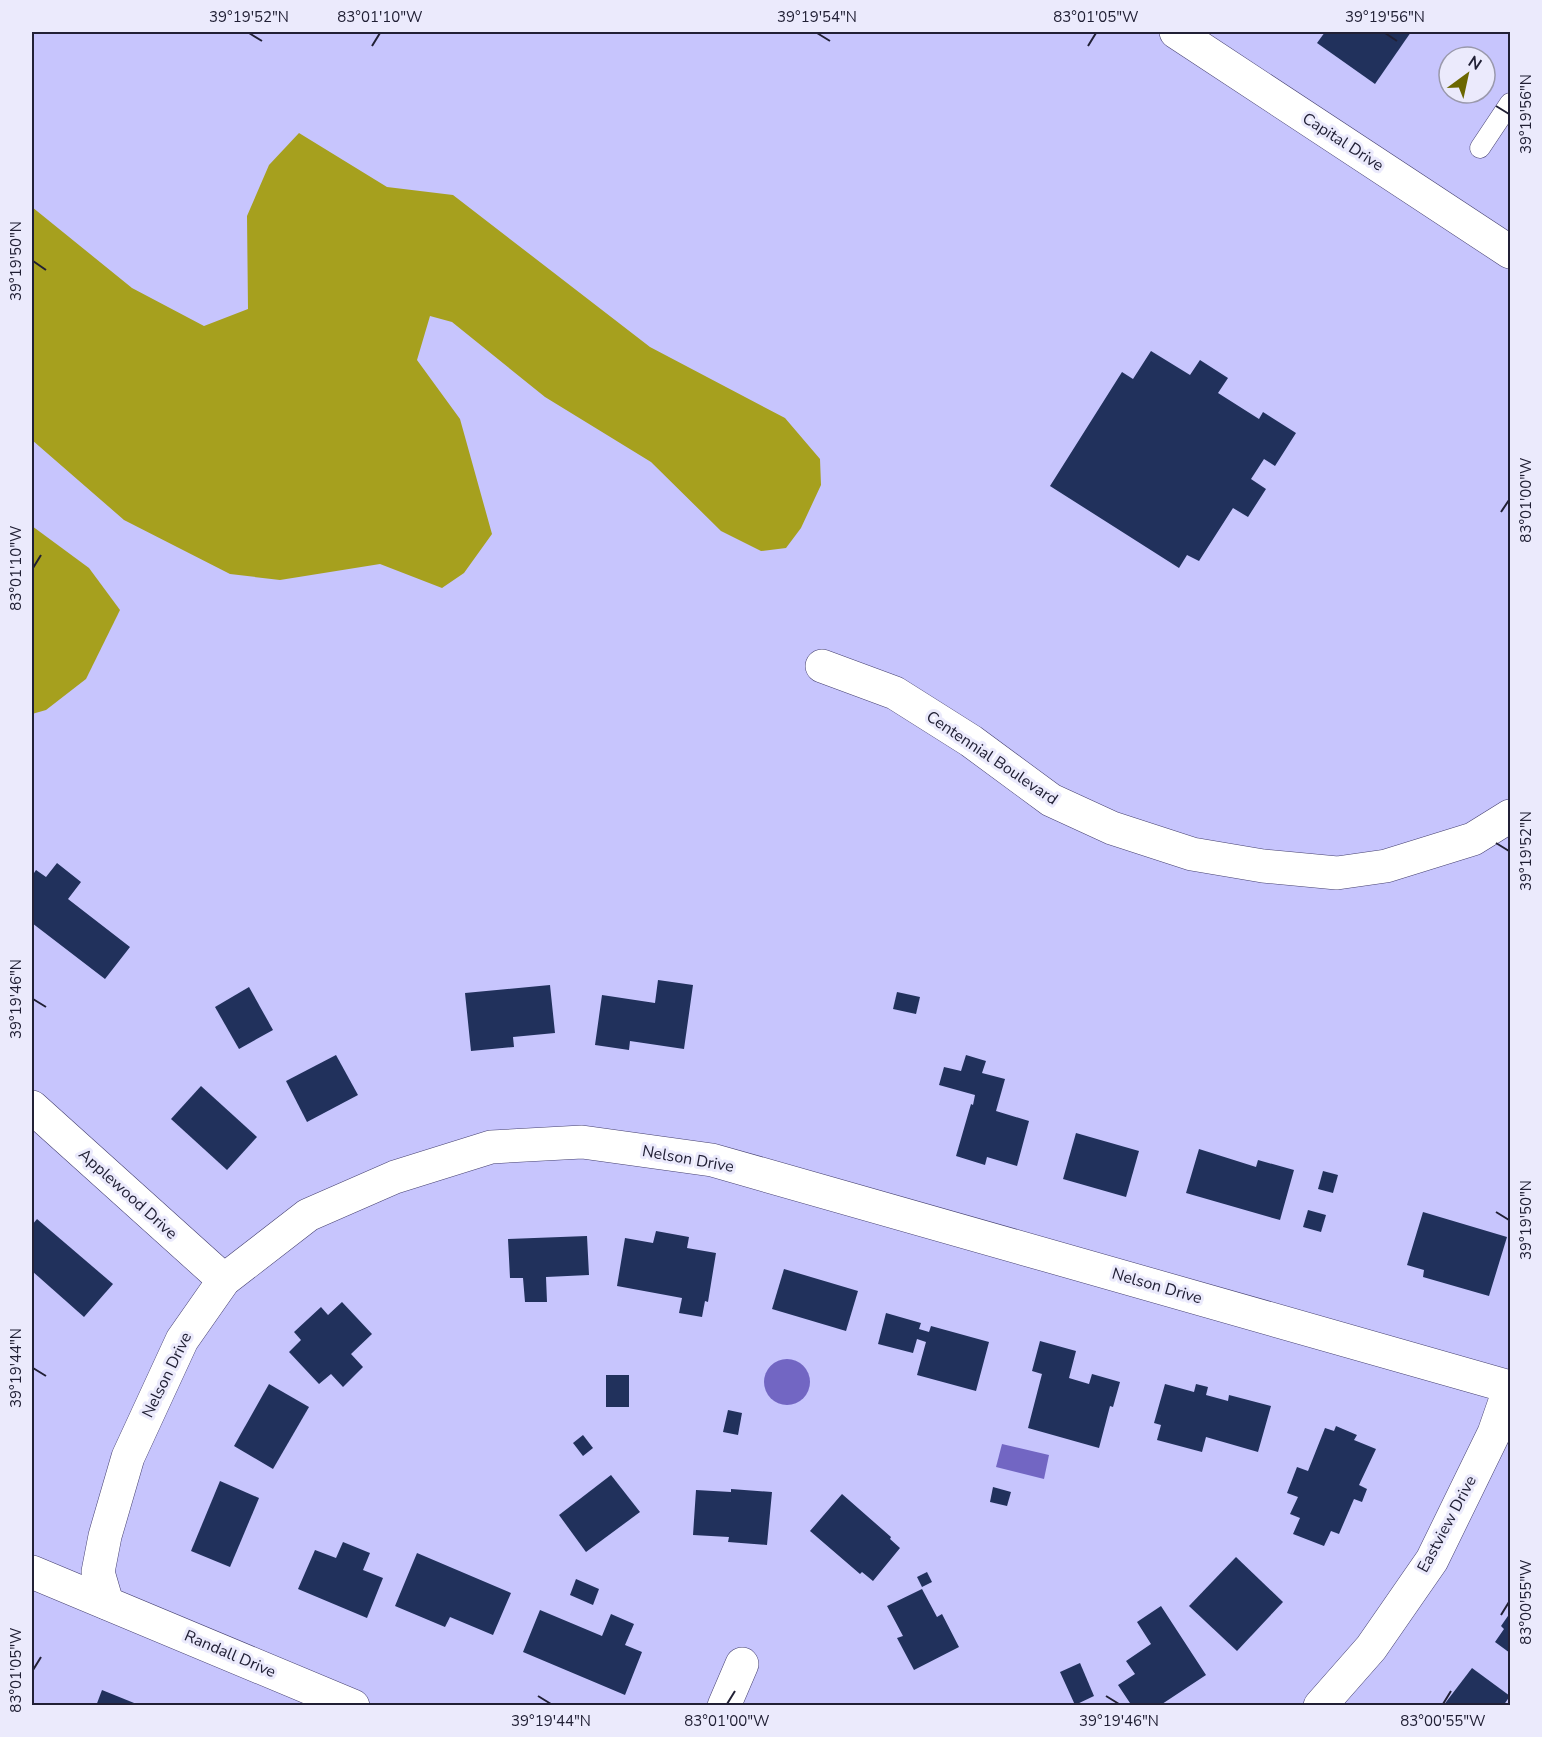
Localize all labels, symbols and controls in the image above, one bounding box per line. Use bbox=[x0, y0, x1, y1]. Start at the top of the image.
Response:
text: 39°19'52"N bbox=[209, 7, 289, 27]
text: 83°01'10"W bbox=[337, 7, 423, 27]
text: 39°19'54"N bbox=[777, 7, 857, 27]
text: 83°01'05"W bbox=[1053, 7, 1139, 27]
text: 39°19'56"N bbox=[1345, 7, 1425, 27]
north arrow bbox=[1437, 45, 1497, 105]
text: N bbox=[1464, 51, 1486, 76]
text: 39°19'56"N bbox=[1516, 74, 1536, 154]
street label: Capital Drive bbox=[1298, 107, 1388, 177]
text: 39°19'50"N bbox=[6, 221, 26, 301]
text: 83°01'00"W bbox=[1516, 457, 1536, 543]
text: 83°01'10"W bbox=[6, 525, 26, 611]
street label: Centennial Boulevard bbox=[922, 706, 1062, 810]
text: 39°19'52"N bbox=[1516, 811, 1536, 891]
text: 39°19'46"N bbox=[6, 959, 26, 1039]
street label: Nelson Drive bbox=[640, 1140, 736, 1178]
street label: Applewood Drive bbox=[74, 1144, 182, 1244]
text: 39°19'50"N bbox=[1516, 1180, 1536, 1260]
street label: Nelson Drive bbox=[1109, 1263, 1205, 1309]
text: 39°19'44"N bbox=[6, 1328, 26, 1408]
street label: Nelson Drive bbox=[137, 1328, 197, 1422]
street label: Eastview Drive bbox=[1412, 1472, 1482, 1576]
text: 83°00'55"W bbox=[1516, 1559, 1536, 1645]
street label: Randall Drive bbox=[181, 1625, 279, 1683]
text: 83°01'05"W bbox=[6, 1627, 26, 1713]
text: 39°19'44"N bbox=[511, 1711, 591, 1731]
text: 83°01'00"W bbox=[684, 1711, 770, 1731]
text: 39°19'46"N bbox=[1079, 1711, 1159, 1731]
text: 83°00'55"W bbox=[1400, 1711, 1486, 1731]

